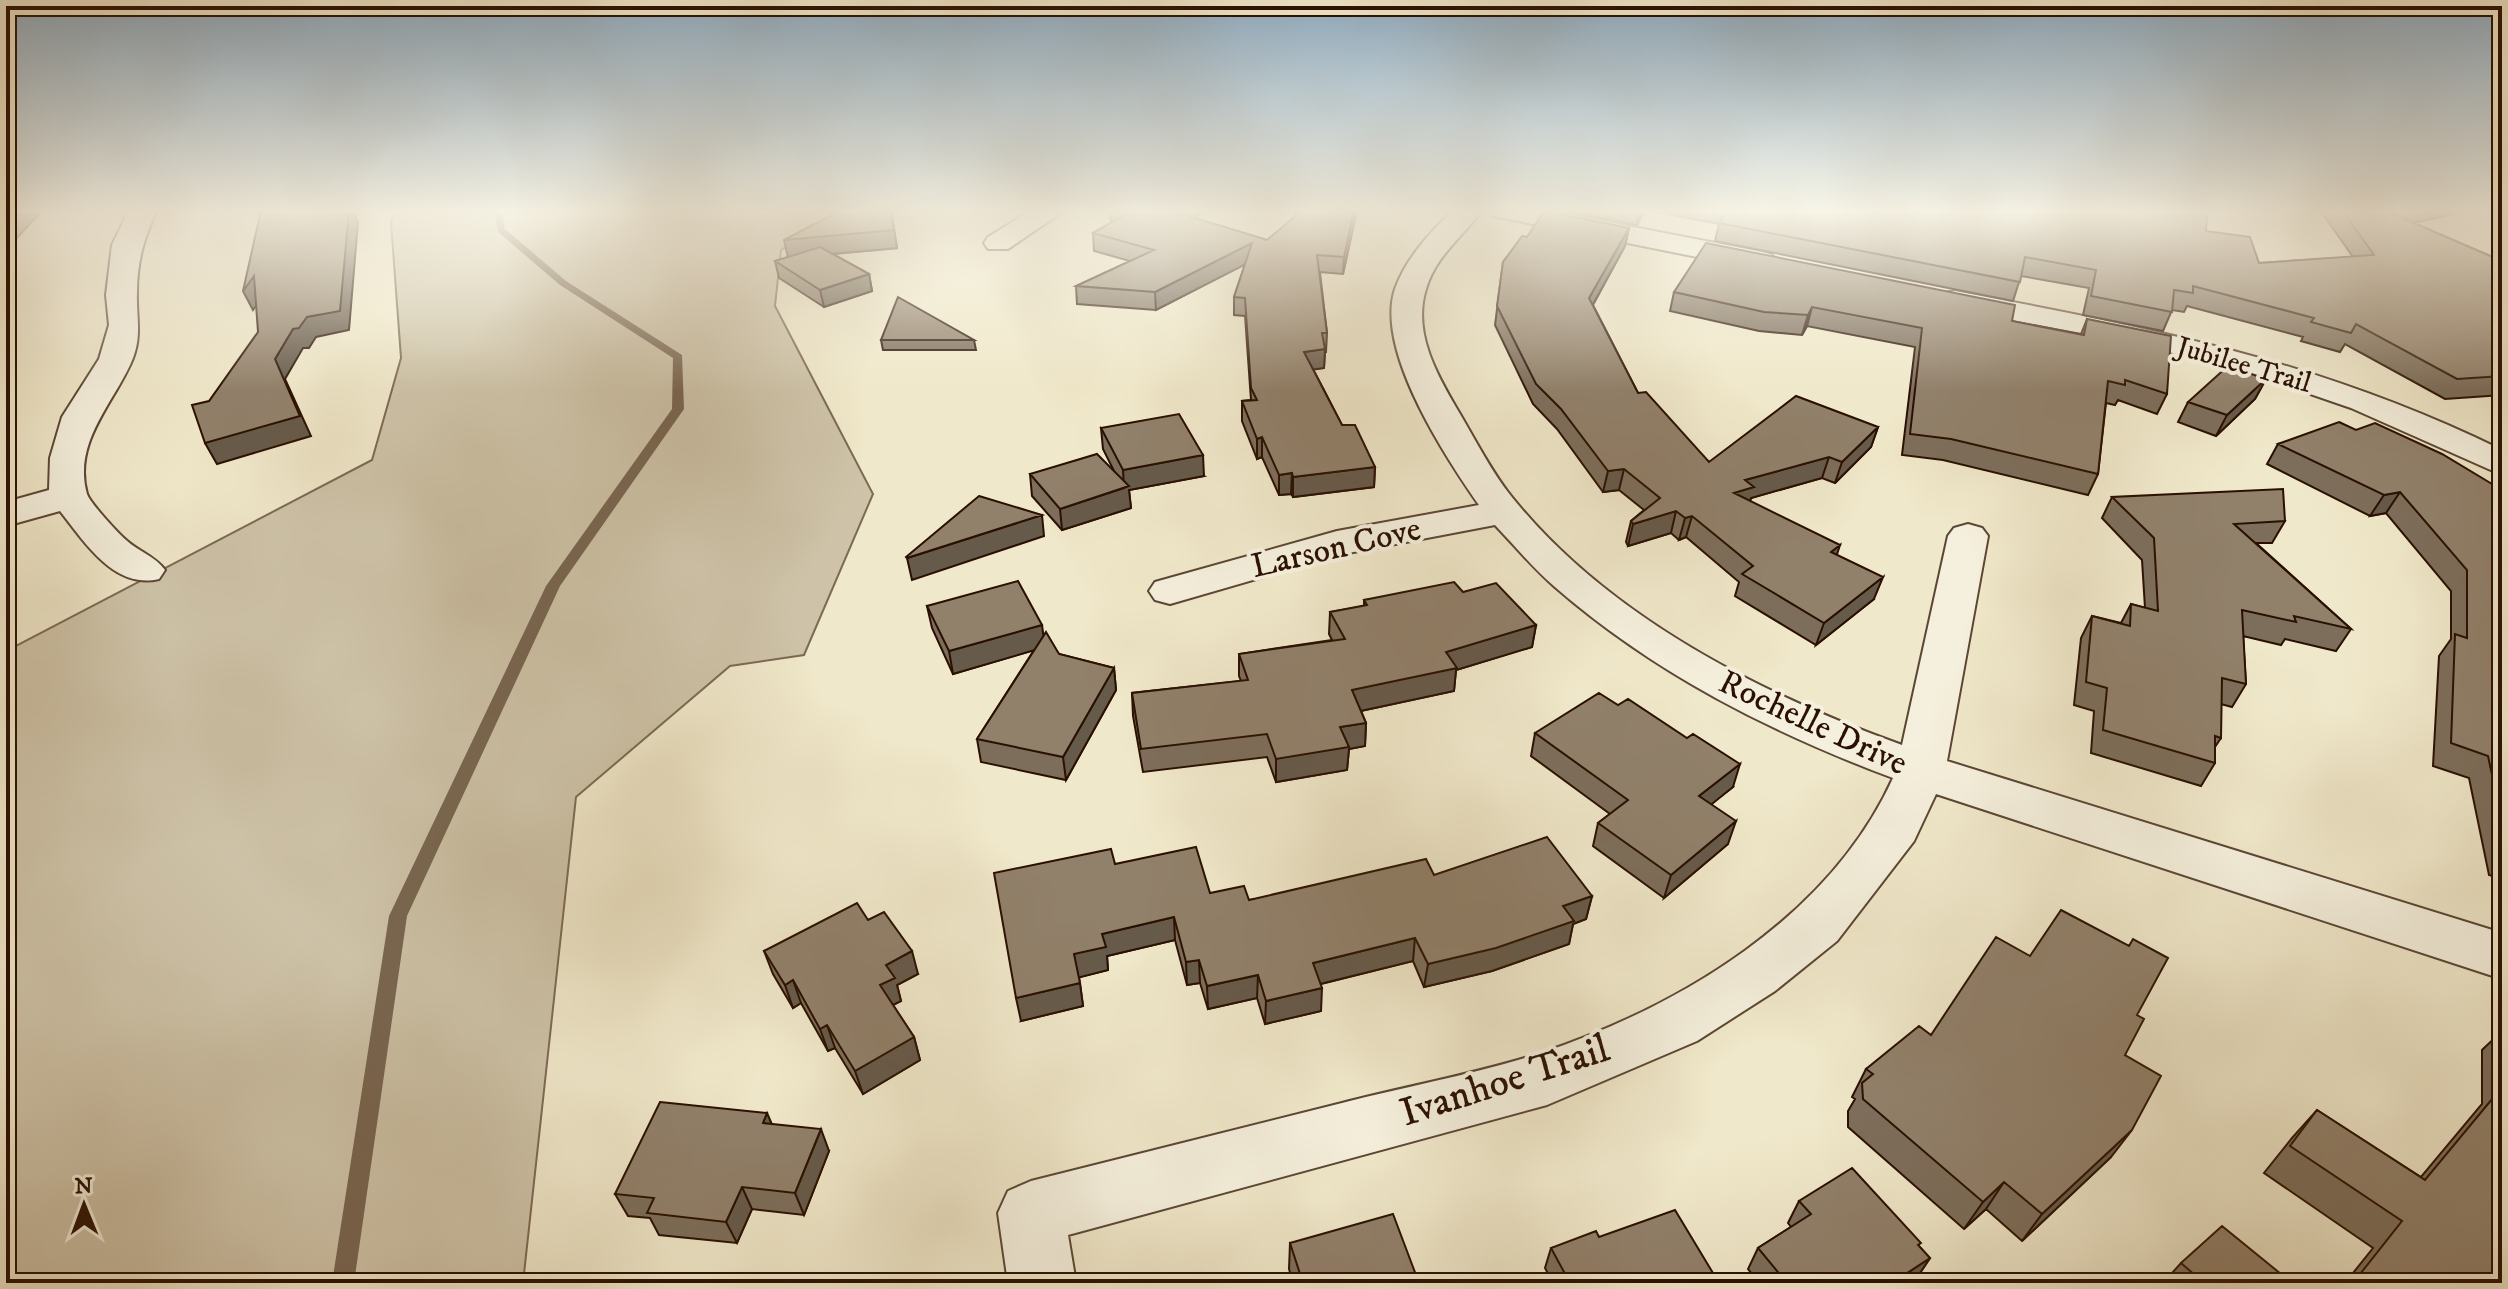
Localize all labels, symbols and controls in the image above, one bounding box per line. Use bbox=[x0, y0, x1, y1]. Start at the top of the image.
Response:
street label: Jubilee Trail bbox=[2170, 328, 2316, 401]
street label: Larson Cove bbox=[1247, 508, 1425, 588]
street label: Rochelle Drive bbox=[1712, 661, 1914, 785]
street label: Ivanhoe Trail bbox=[1394, 1025, 1616, 1139]
north arrow bbox=[44, 1165, 124, 1245]
text: N bbox=[74, 1173, 93, 1200]

